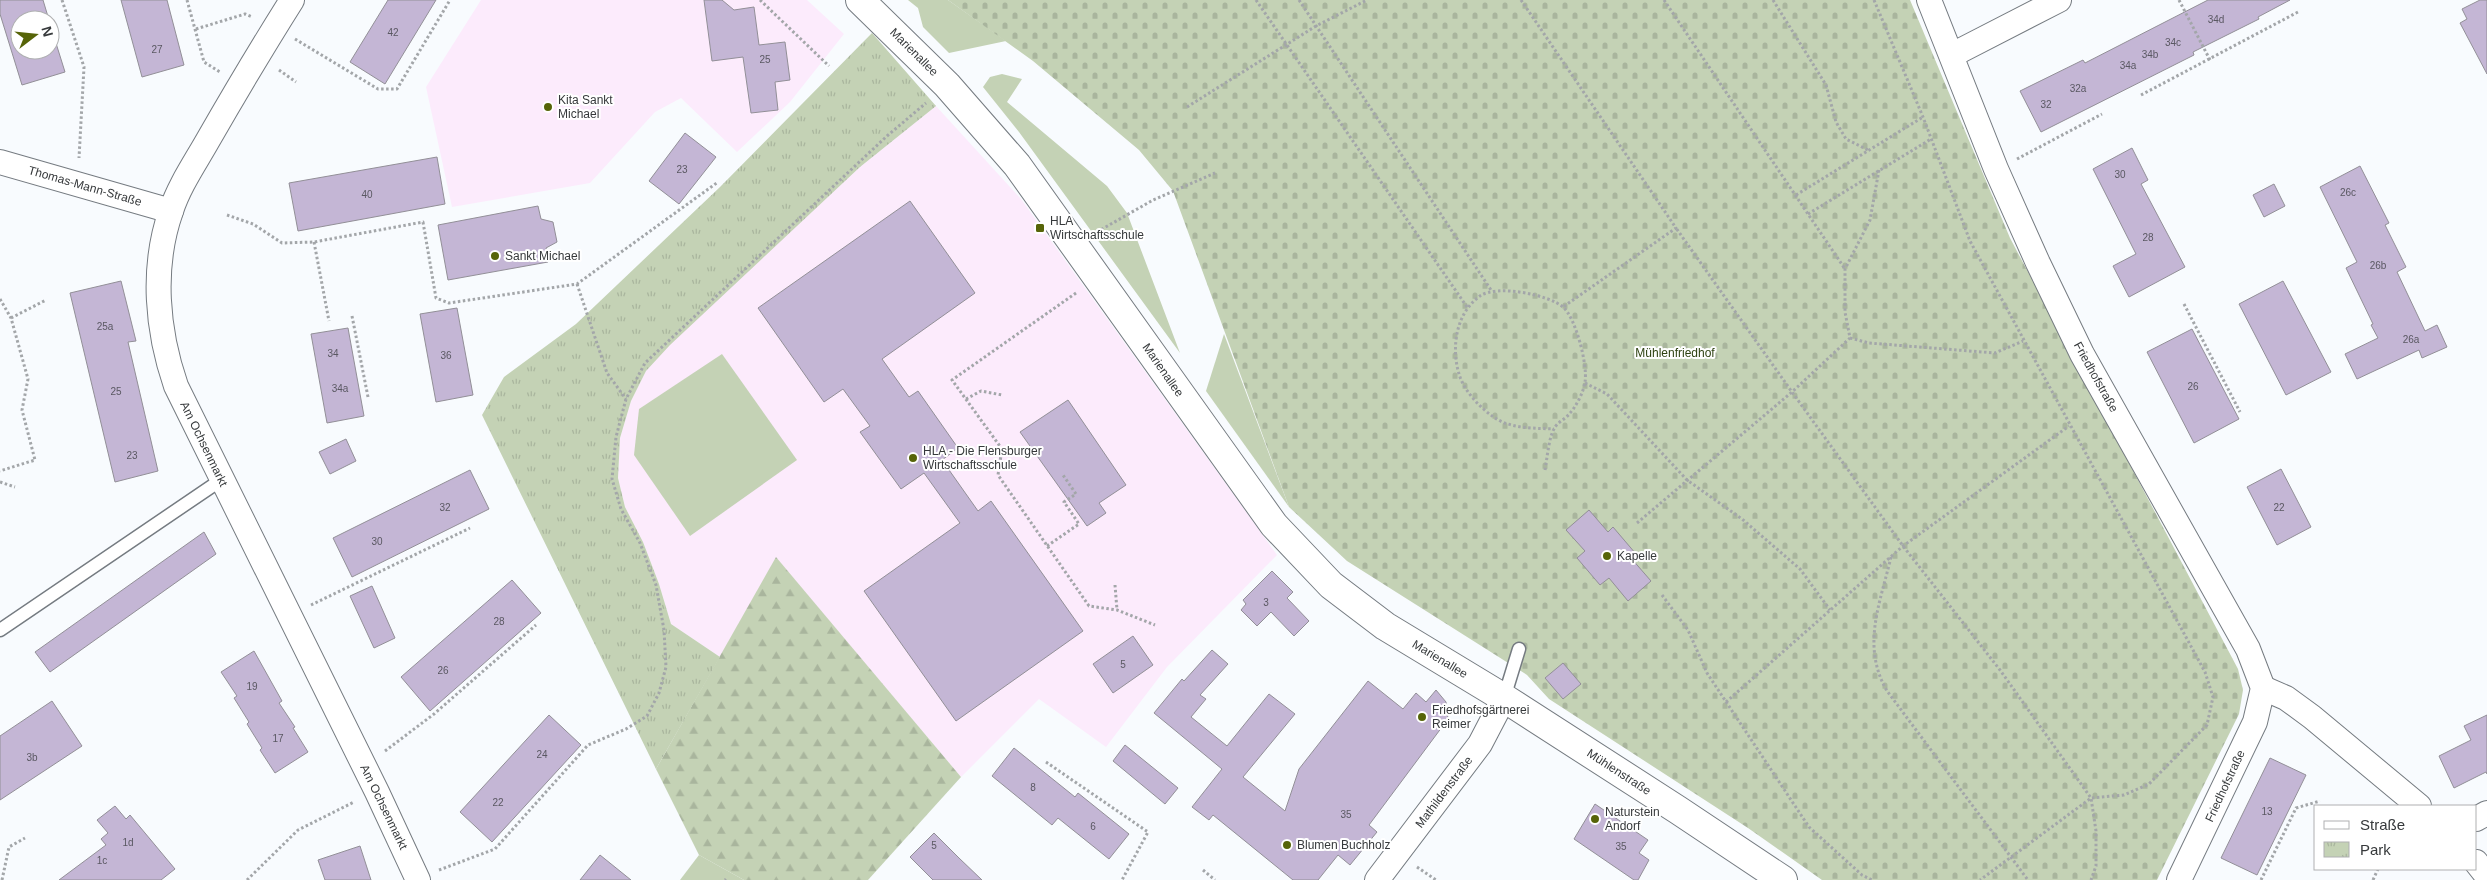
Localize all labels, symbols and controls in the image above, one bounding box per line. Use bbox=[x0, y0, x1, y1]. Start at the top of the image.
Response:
north arrow bbox=[10, 10, 60, 60]
house number: 34d bbox=[2208, 14, 2224, 25]
text: N bbox=[38, 24, 57, 38]
street label: Marienallee bbox=[887, 25, 941, 79]
house number: 42 bbox=[387, 27, 399, 38]
house number: 34c bbox=[2165, 37, 2181, 48]
house number: 27 bbox=[151, 44, 163, 55]
house number: 34b bbox=[2142, 49, 2159, 60]
house number: 25 bbox=[759, 54, 771, 65]
house number: 34a bbox=[2120, 60, 2137, 71]
house number: 32a bbox=[2070, 83, 2087, 94]
place label: Kita Sankt Michael bbox=[558, 93, 613, 121]
house number: 32 bbox=[2040, 99, 2052, 110]
marker: Kita Sankt Michael bbox=[542, 101, 554, 113]
street label: Thomas-Mann-Straße bbox=[27, 163, 144, 209]
house number: 23 bbox=[676, 164, 688, 175]
house number: 30 bbox=[2114, 169, 2126, 180]
house number: 26c bbox=[2340, 187, 2356, 198]
house number: 40 bbox=[361, 189, 373, 200]
place label: HLA Wirtschaftsschule bbox=[1050, 214, 1144, 242]
marker: HLA Wirtschaftsschule bbox=[1034, 222, 1046, 234]
house number: 28 bbox=[2142, 232, 2154, 243]
place label: Sankt Michael bbox=[505, 249, 580, 263]
marker: Sankt Michael bbox=[489, 250, 501, 262]
house number: 26b bbox=[2370, 260, 2387, 271]
house number: 25a bbox=[97, 321, 114, 332]
house number: 26a bbox=[2403, 334, 2420, 345]
street label: Friedhofstraße bbox=[2071, 339, 2121, 415]
street label: Marienallee bbox=[1139, 341, 1187, 400]
park label: Mühlenfriedhof bbox=[1635, 346, 1715, 360]
house number: 34 bbox=[327, 348, 339, 359]
house number: 36 bbox=[440, 350, 452, 361]
house number: 26 bbox=[2187, 381, 2199, 392]
house number: 34a bbox=[332, 383, 349, 394]
house number: 25 bbox=[110, 386, 122, 397]
street label: Am Ochsenmarkt bbox=[177, 399, 231, 489]
place label: HLA - Die Flensburger Wirtschaftsschule bbox=[923, 444, 1042, 472]
house number: 23 bbox=[126, 450, 138, 461]
marker: HLA - Die Flensburger Wirtschaftsschule bbox=[907, 452, 919, 464]
house number: 32 bbox=[439, 502, 451, 513]
house number: 22 bbox=[2273, 502, 2285, 513]
house number: 30 bbox=[371, 536, 383, 547]
place label: Kapelle bbox=[1617, 549, 1657, 563]
marker: Kapelle bbox=[1601, 550, 1613, 562]
house number: 3 bbox=[1263, 597, 1269, 608]
house number: 28 bbox=[493, 616, 505, 627]
street label: Marienallee bbox=[1410, 637, 1470, 681]
house number: 5 bbox=[1120, 659, 1126, 670]
house number: 26 bbox=[437, 665, 449, 676]
house number: 19 bbox=[246, 681, 258, 692]
place label: Friedhofsgärtnerei Reimer bbox=[1432, 703, 1529, 731]
marker: Friedhofsgärtnerei Reimer bbox=[1416, 711, 1428, 723]
house number: 17 bbox=[272, 733, 284, 744]
street label: Mühlenstraße bbox=[1584, 746, 1654, 798]
street label: Friedhofstraße bbox=[2202, 747, 2248, 824]
house number: 24 bbox=[536, 749, 548, 760]
house number: 3b bbox=[26, 752, 38, 763]
street label: Mathildenstraße bbox=[1413, 753, 1476, 831]
street label: Am Ochsenmarkt bbox=[357, 762, 411, 852]
house number: 8 bbox=[1030, 782, 1036, 793]
house number: 22 bbox=[492, 797, 504, 808]
place label: Naturstein Andorf bbox=[1605, 805, 1660, 833]
legend bbox=[2314, 805, 2477, 870]
house number: 13 bbox=[2261, 806, 2273, 817]
house number: 35 bbox=[1340, 809, 1352, 820]
marker: Naturstein Andorf bbox=[1589, 813, 1601, 825]
text: Straße bbox=[2360, 816, 2405, 833]
house number: 6 bbox=[1090, 821, 1096, 832]
house number: 1d bbox=[122, 837, 134, 848]
place label: Blumen Buchholz bbox=[1297, 838, 1390, 852]
marker: Blumen Buchholz bbox=[1281, 839, 1293, 851]
house number: 5 bbox=[931, 840, 937, 851]
house number: 35 bbox=[1615, 841, 1627, 852]
text: Park bbox=[2360, 841, 2391, 858]
house number: 1c bbox=[97, 855, 107, 866]

